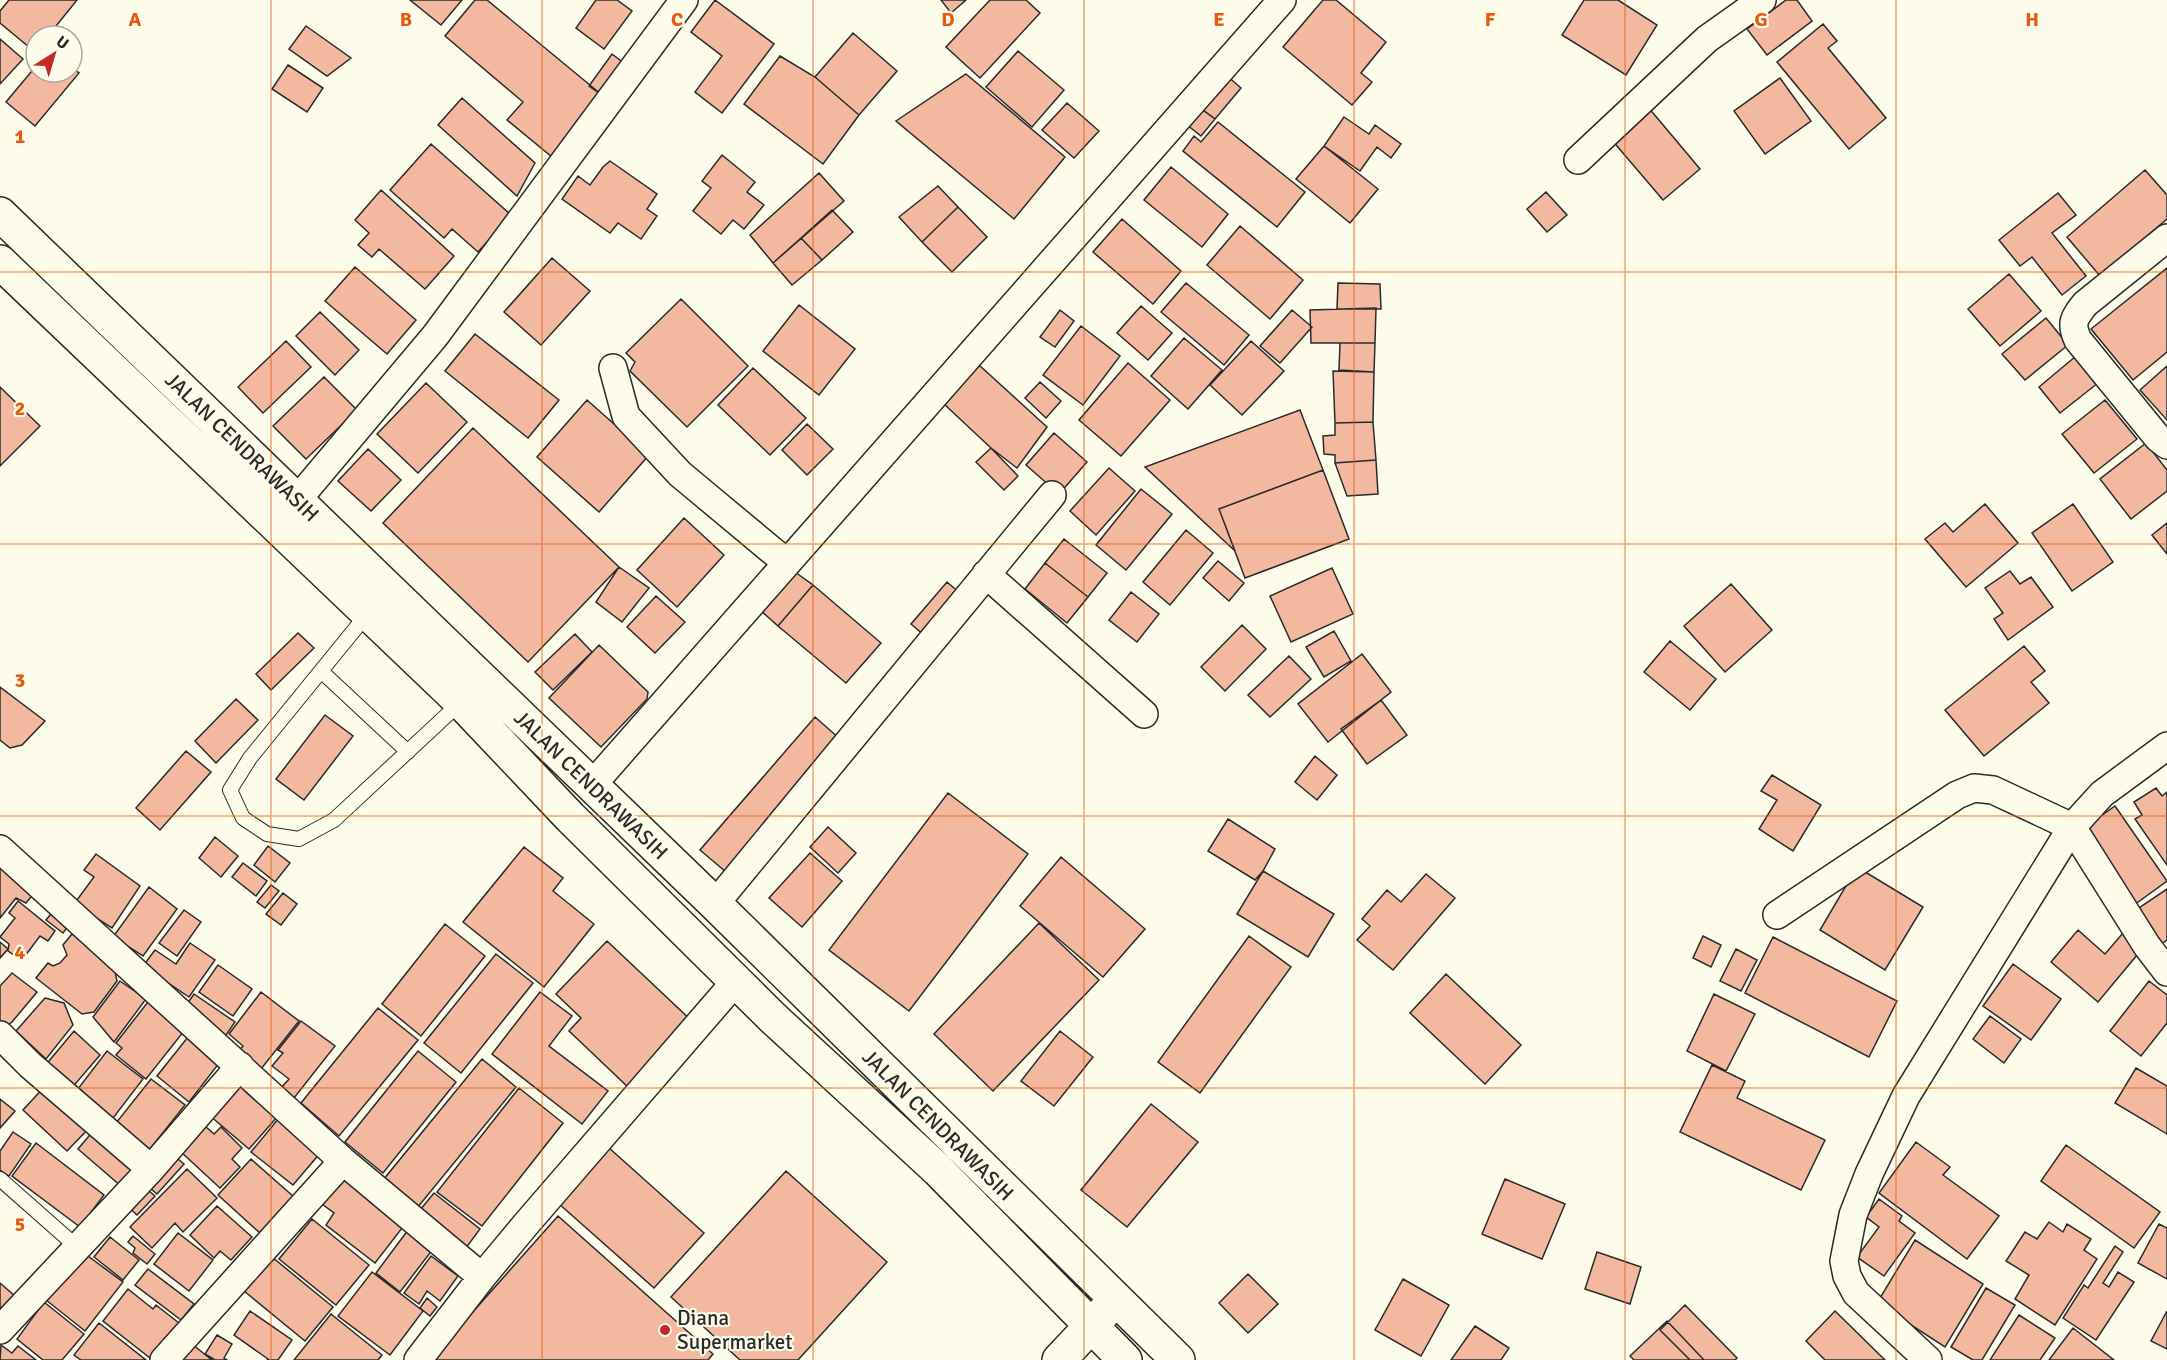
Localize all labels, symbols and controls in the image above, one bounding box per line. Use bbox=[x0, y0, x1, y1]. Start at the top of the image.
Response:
text: A bbox=[129, 7, 142, 32]
text: B bbox=[400, 7, 412, 32]
text: C bbox=[671, 7, 683, 32]
text: D bbox=[941, 7, 955, 32]
text: E bbox=[1213, 7, 1225, 32]
text: F bbox=[1485, 7, 1496, 32]
text: G bbox=[1754, 7, 1768, 32]
text: H bbox=[2025, 7, 2039, 32]
north arrow bbox=[24, 24, 84, 84]
text: U bbox=[52, 32, 73, 54]
text: 1 bbox=[15, 124, 26, 149]
street label: JALAN CENDRAWASIH bbox=[160, 367, 324, 527]
text: 2 bbox=[15, 396, 25, 421]
text: 3 bbox=[15, 668, 25, 693]
street label: JALAN CENDRAWASIH bbox=[509, 705, 673, 865]
text: 4 bbox=[15, 940, 26, 965]
street label: JALAN CENDRAWASIH bbox=[857, 1044, 1019, 1206]
text: 5 bbox=[15, 1212, 25, 1237]
place label: Diana Supermarket bbox=[677, 1305, 793, 1355]
marker: Diana Supermarket bbox=[658, 1323, 672, 1337]

